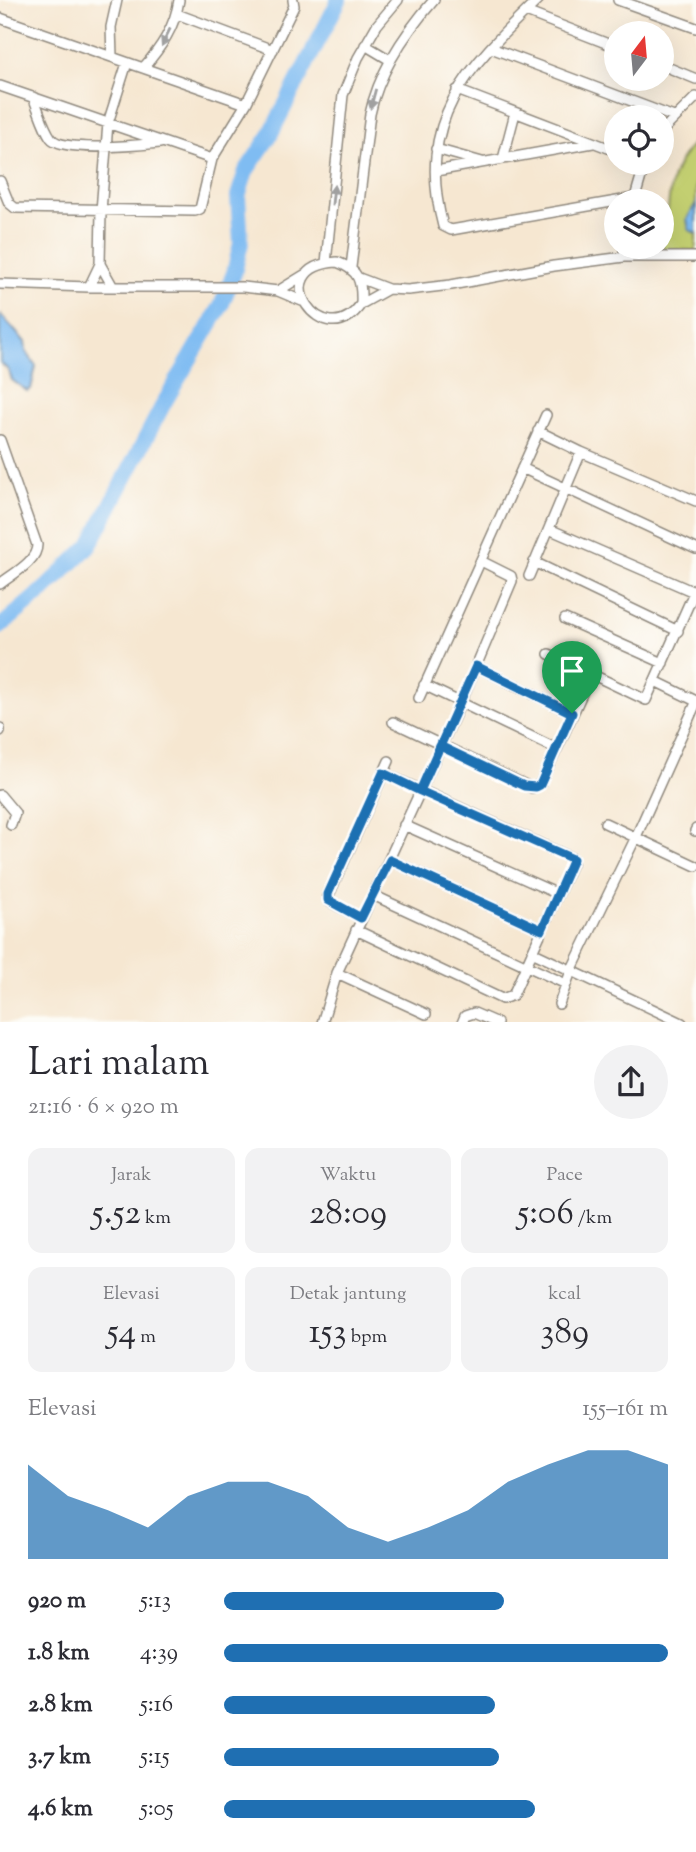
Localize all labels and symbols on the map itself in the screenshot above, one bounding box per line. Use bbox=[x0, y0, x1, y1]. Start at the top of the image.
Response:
north arrow bbox=[604, 21, 674, 91]
one-way arrow bbox=[161, 27, 172, 47]
one-way arrow bbox=[368, 89, 378, 110]
one-way arrow bbox=[327, 184, 338, 206]
pin bbox=[542, 641, 602, 713]

